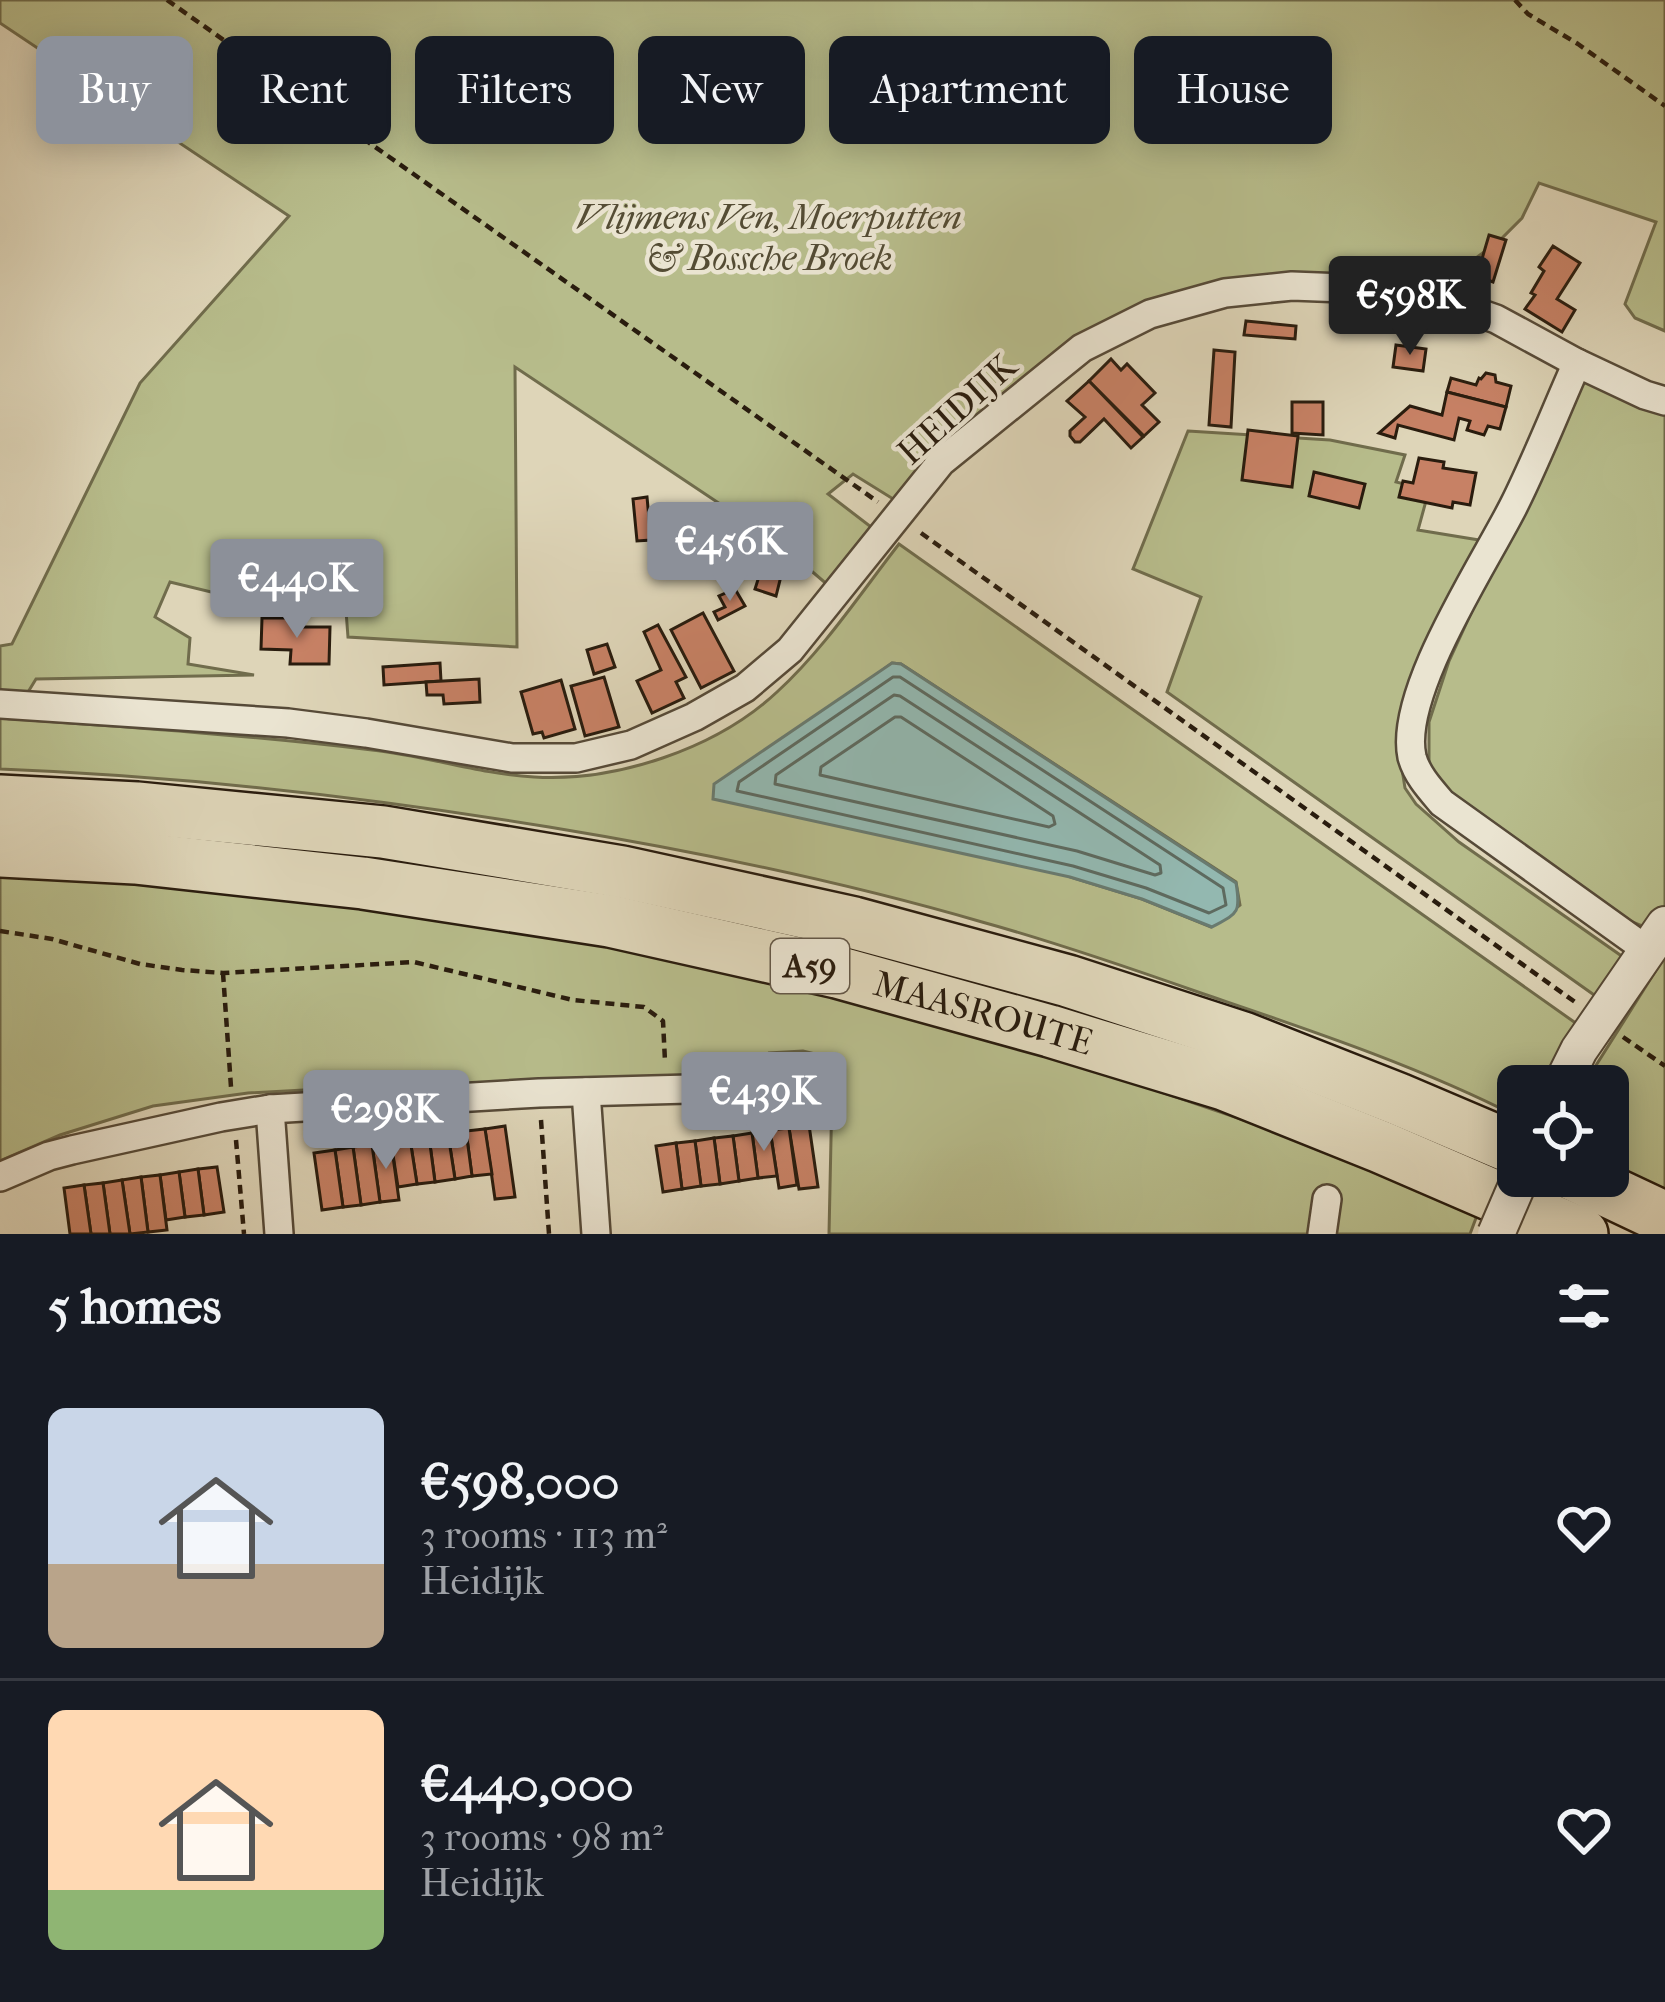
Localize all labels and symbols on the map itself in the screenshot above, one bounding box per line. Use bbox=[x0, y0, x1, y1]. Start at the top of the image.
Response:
park label: Vlijmens Ven, Moerputten & Bossche Broek bbox=[576, 196, 962, 279]
pin: €598K bbox=[1326, 256, 1494, 358]
street label: HEIDIJK bbox=[889, 344, 1026, 473]
pin: €456K bbox=[646, 502, 814, 604]
pin: €440K bbox=[213, 539, 381, 641]
road number: A59 bbox=[771, 939, 849, 993]
street label: MAASROUTE bbox=[869, 962, 1098, 1064]
pin: €439K bbox=[680, 1052, 848, 1154]
pin: €298K bbox=[302, 1070, 470, 1172]

